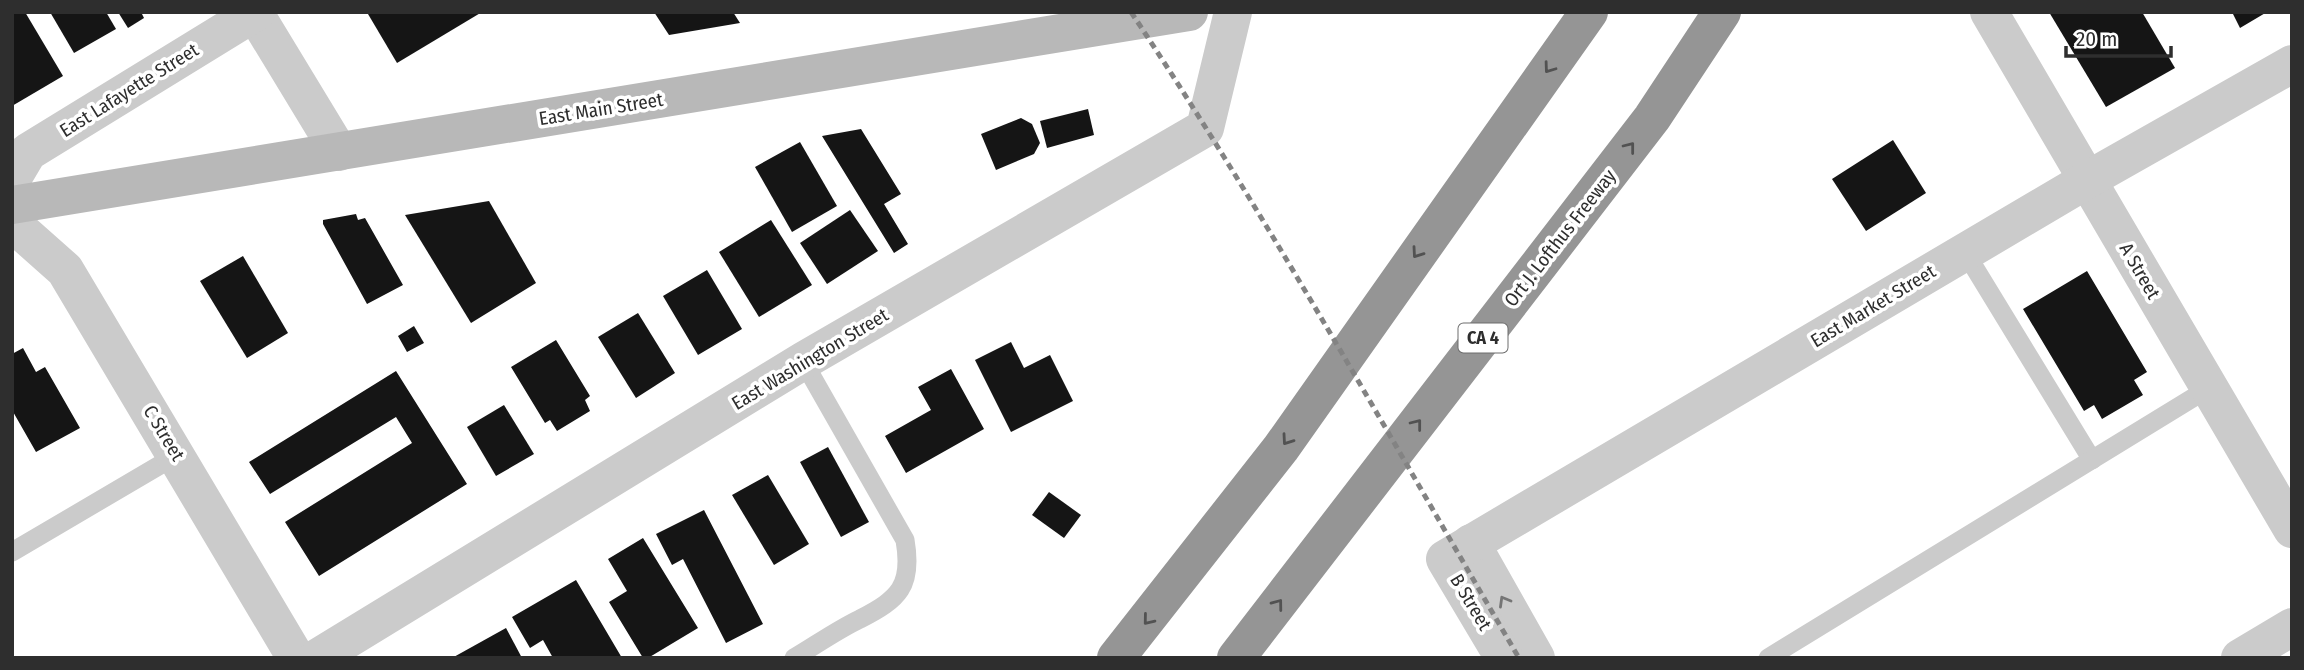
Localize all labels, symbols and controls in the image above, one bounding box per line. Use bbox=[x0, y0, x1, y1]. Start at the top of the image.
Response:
scale bar bbox=[2066, 14, 2171, 58]
text: 20 m bbox=[2076, 26, 2117, 52]
street label: East Lafayette Street bbox=[55, 38, 203, 142]
one-way arrow bbox=[1544, 60, 1557, 72]
street label: East Main Street bbox=[537, 88, 666, 130]
one-way arrow bbox=[1622, 142, 1635, 154]
street label: Ort J. Lofthus Freeway bbox=[1499, 164, 1621, 311]
street label: A Street bbox=[2115, 239, 2166, 304]
one-way arrow bbox=[1413, 245, 1425, 258]
street label: East Market Street bbox=[1806, 259, 1940, 352]
street label: East Washington Street bbox=[728, 303, 893, 415]
road number: CA 4 bbox=[1458, 324, 1508, 352]
street label: C Street bbox=[138, 401, 190, 466]
one-way arrow bbox=[1409, 419, 1422, 432]
one-way arrow bbox=[1282, 432, 1295, 445]
street label: B Street bbox=[1445, 570, 1497, 635]
one-way arrow bbox=[1499, 595, 1512, 608]
one-way arrow bbox=[1269, 599, 1282, 611]
one-way arrow bbox=[1143, 612, 1156, 624]

